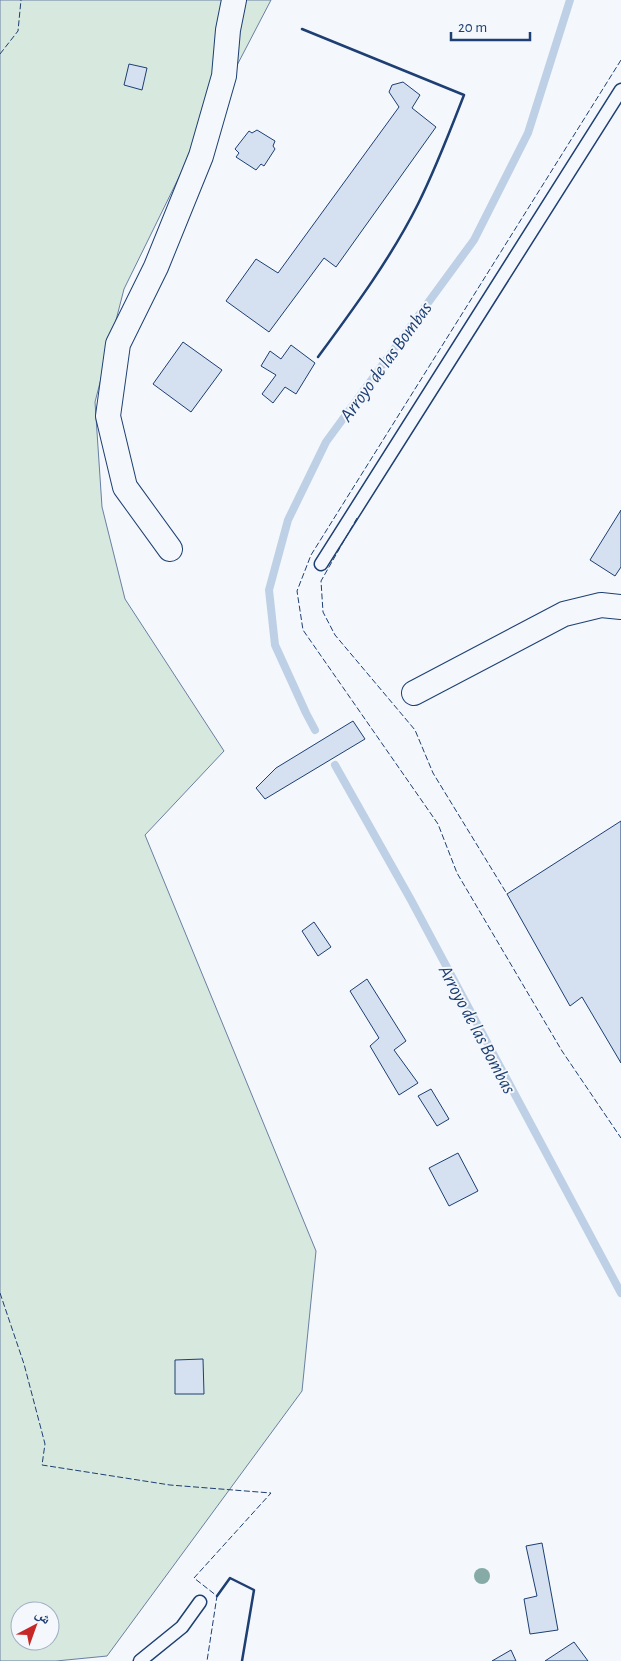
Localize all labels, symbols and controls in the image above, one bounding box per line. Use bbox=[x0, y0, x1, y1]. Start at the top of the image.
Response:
scale bar bbox=[451, 10, 530, 42]
text: 20 m bbox=[458, 20, 487, 35]
water label: Arroyo de las Bombas bbox=[336, 299, 436, 426]
water label: Arroyo de las Bombas bbox=[434, 962, 518, 1097]
north arrow bbox=[10, 1601, 60, 1651]
text: ش bbox=[32, 1607, 53, 1628]

